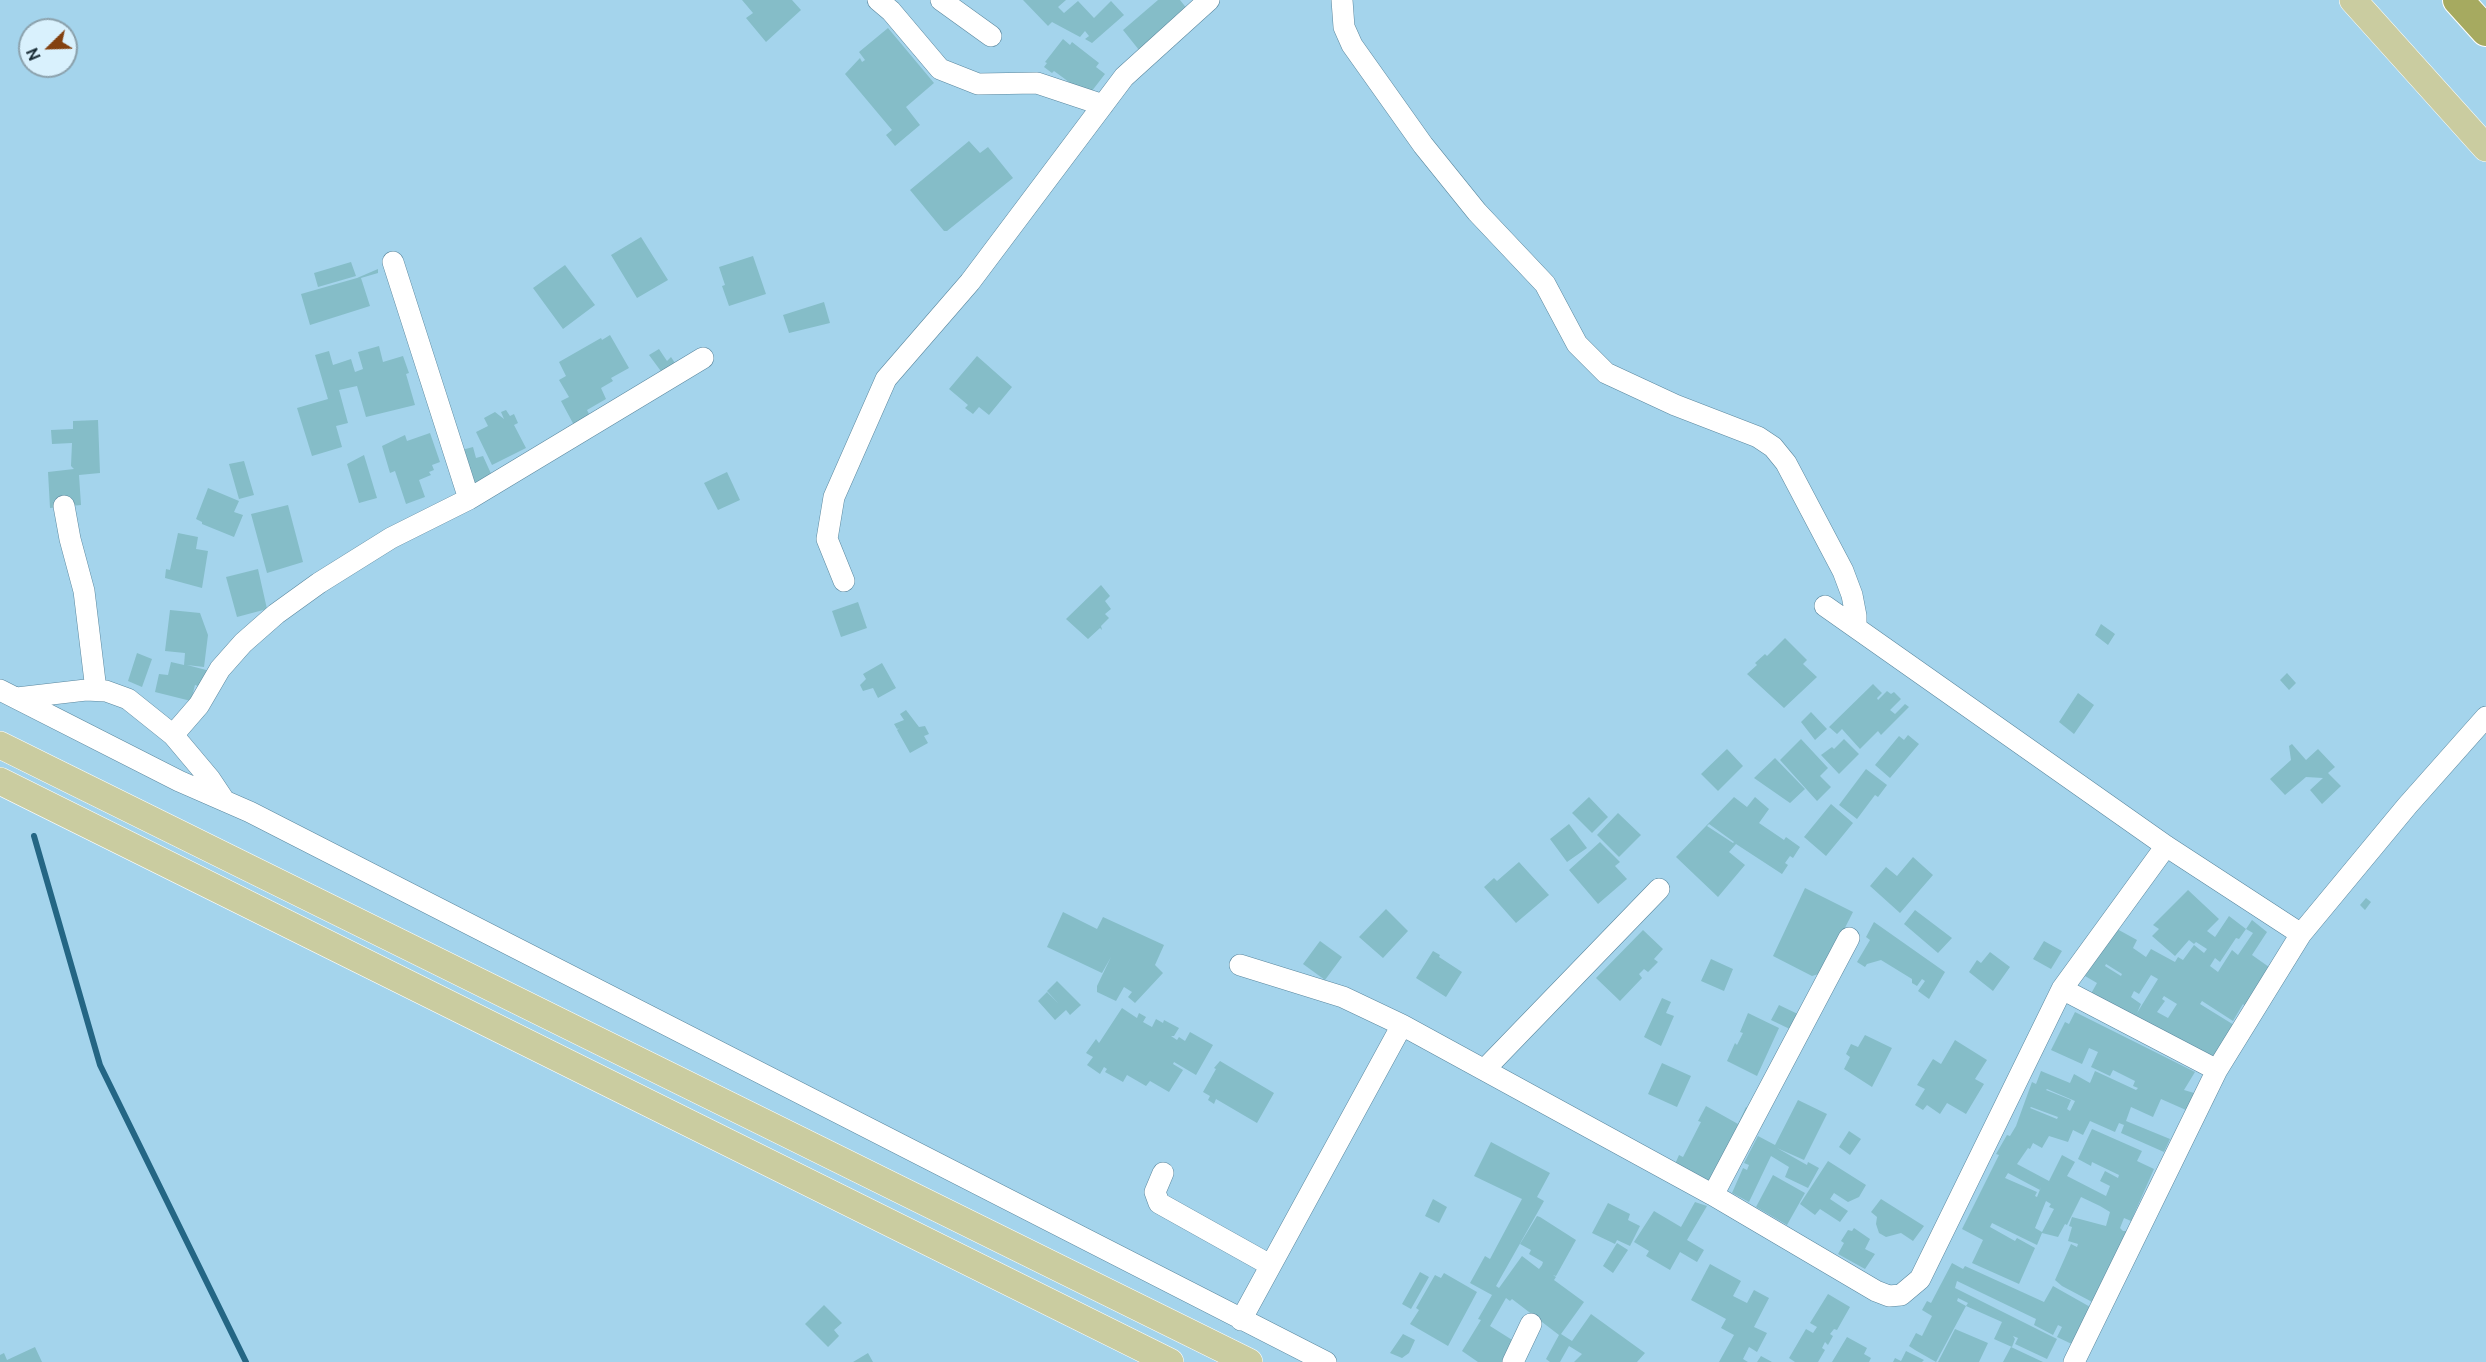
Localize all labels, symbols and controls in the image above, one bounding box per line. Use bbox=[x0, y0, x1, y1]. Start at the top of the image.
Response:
north arrow bbox=[18, 18, 78, 78]
text: N bbox=[23, 45, 44, 63]

